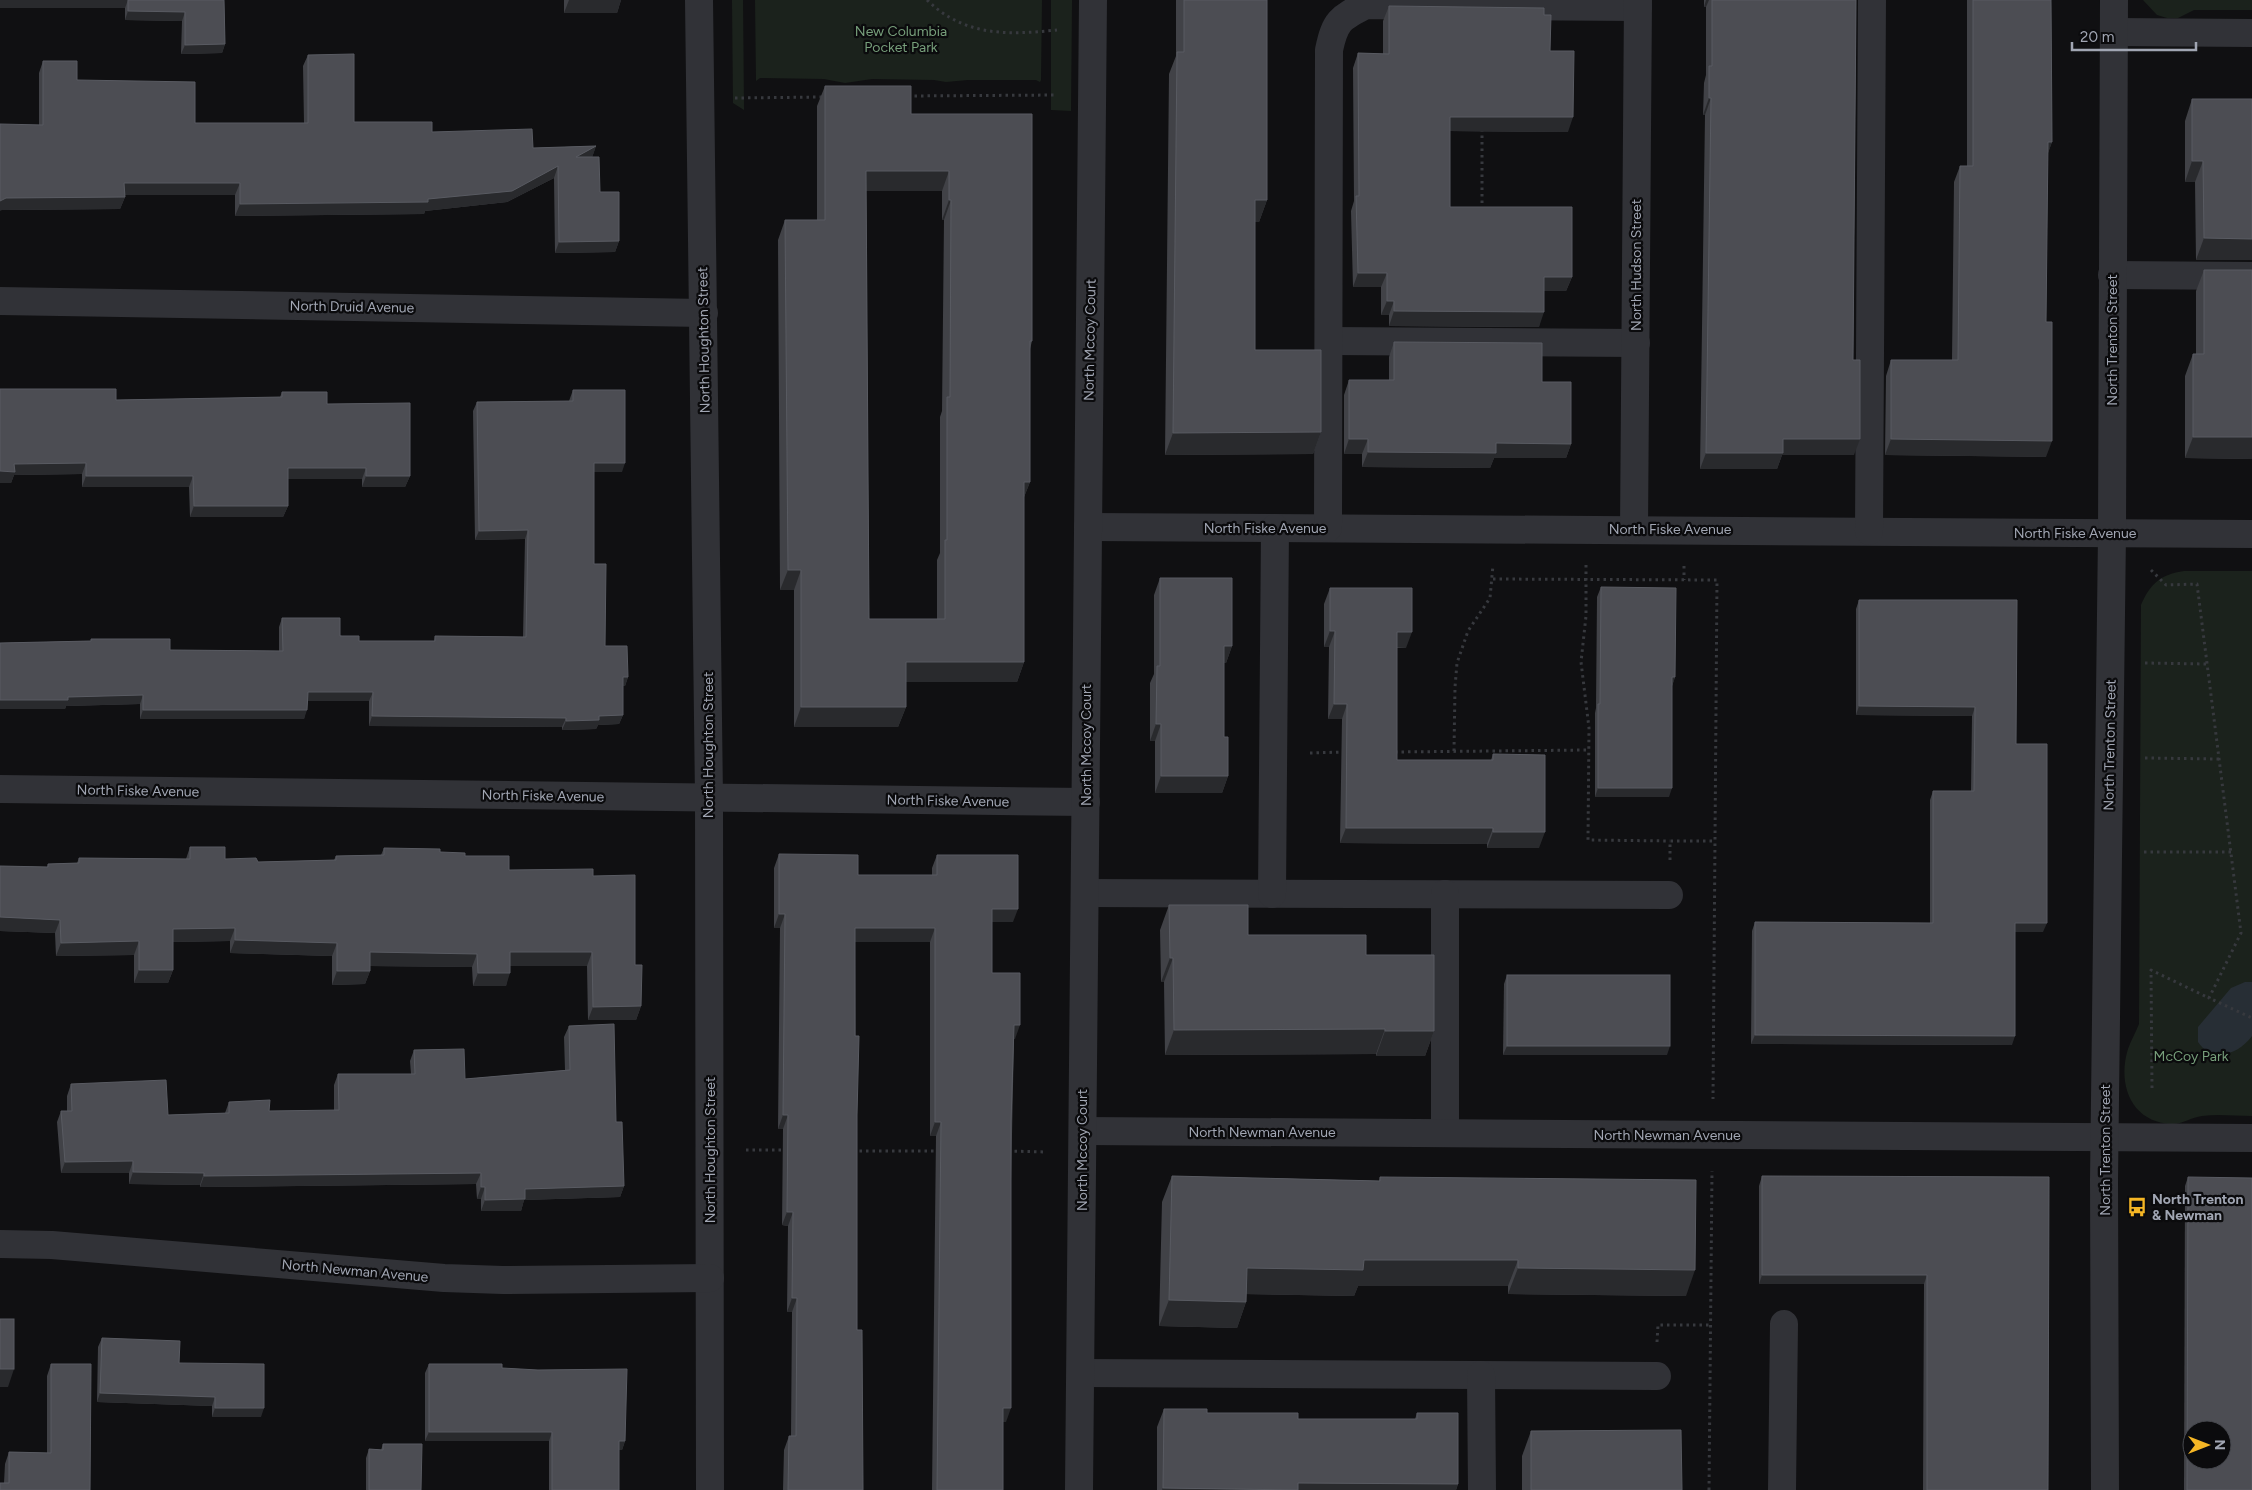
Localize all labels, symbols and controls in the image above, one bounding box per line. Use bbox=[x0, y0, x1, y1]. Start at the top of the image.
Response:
scale bar bbox=[2072, 20, 2196, 52]
park label: New Columbia Pocket Park bbox=[855, 23, 947, 56]
text: 20 m bbox=[2080, 28, 2114, 46]
street label: North Hudson Street bbox=[1628, 199, 1645, 331]
street label: North Houghton Street bbox=[694, 267, 714, 413]
street label: North Trenton Street bbox=[2104, 274, 2121, 406]
street label: North Mccoy Court bbox=[1080, 279, 1100, 401]
street label: North Druid Avenue bbox=[290, 297, 415, 317]
street label: North Fiske Avenue bbox=[1204, 520, 1327, 537]
street label: North Fiske Avenue bbox=[1609, 521, 1732, 538]
street label: North Fiske Avenue bbox=[2014, 525, 2137, 542]
street label: North Houghton Street bbox=[700, 672, 717, 818]
street label: North Trenton Street bbox=[2100, 679, 2120, 811]
street label: North Mccoy Court bbox=[1078, 684, 1095, 806]
street label: North Fiske Avenue bbox=[77, 781, 200, 801]
street label: North Fiske Avenue bbox=[482, 786, 605, 806]
street label: North Fiske Avenue bbox=[887, 791, 1010, 811]
park label: McCoy Park bbox=[2154, 1048, 2229, 1065]
street label: North Houghton Street bbox=[702, 1077, 719, 1223]
street label: North Trenton Street bbox=[2097, 1084, 2114, 1216]
street label: North Mccoy Court bbox=[1074, 1089, 1091, 1211]
street label: North Newman Avenue bbox=[1188, 1124, 1336, 1141]
street label: North Newman Avenue bbox=[1593, 1127, 1741, 1144]
place label: North Trenton & Newman bbox=[2152, 1191, 2243, 1224]
bus stop icon: North Trenton & Newman bbox=[2126, 1196, 2148, 1218]
street label: North Newman Avenue bbox=[281, 1256, 429, 1286]
north arrow bbox=[2182, 1420, 2232, 1470]
text: N bbox=[2211, 1440, 2228, 1450]

